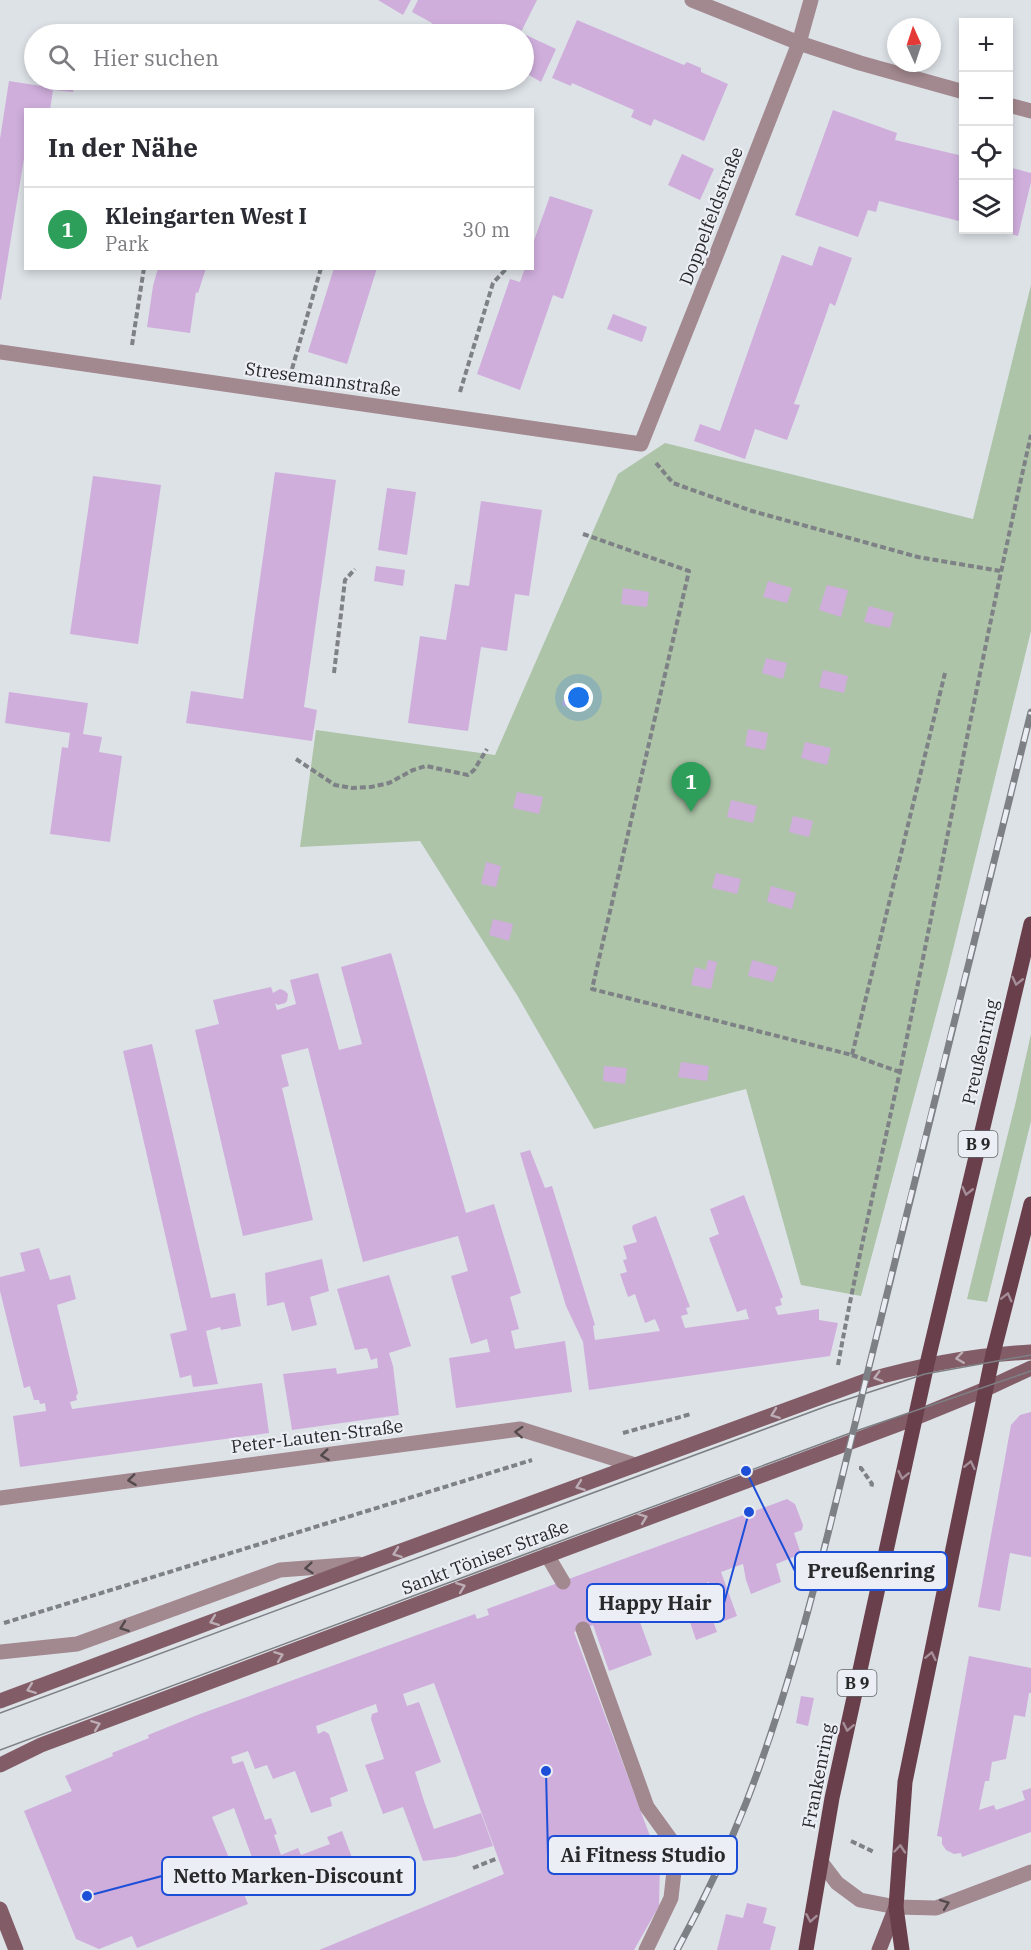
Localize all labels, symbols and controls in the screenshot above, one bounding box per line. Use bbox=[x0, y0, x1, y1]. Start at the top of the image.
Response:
north arrow bbox=[887, 18, 941, 72]
map controls bbox=[959, 18, 1013, 234]
button: + bbox=[959, 18, 1013, 72]
search box bbox=[24, 24, 534, 90]
icon: search bbox=[45, 41, 78, 74]
text: Hier suchen bbox=[93, 43, 219, 72]
button: − bbox=[959, 72, 1013, 126]
button: locate bbox=[959, 126, 1013, 180]
text: In der Nähe bbox=[48, 130, 198, 164]
street label: Doppelfeldstraße bbox=[674, 144, 748, 288]
button: layers bbox=[959, 180, 1013, 234]
text: Kleingarten West I bbox=[105, 201, 307, 230]
text: 1 bbox=[62, 216, 74, 243]
text: 30 m bbox=[462, 216, 510, 243]
text: Park bbox=[105, 230, 149, 257]
street label: Stresemannstraße bbox=[244, 357, 402, 401]
your location bbox=[564, 683, 593, 712]
pin: 1 bbox=[672, 762, 710, 812]
one-way arrow bbox=[1012, 976, 1025, 986]
street label: Preußenring bbox=[957, 997, 1003, 1107]
road number: B 9 bbox=[958, 1131, 998, 1157]
one-way arrow bbox=[962, 1186, 975, 1196]
one-way arrow bbox=[1000, 1292, 1013, 1302]
one-way arrow bbox=[955, 1352, 964, 1364]
one-way arrow bbox=[873, 1370, 883, 1383]
one-way arrow bbox=[770, 1406, 781, 1419]
street label: Peter-Lauten-Straße bbox=[230, 1414, 404, 1458]
one-way arrow bbox=[514, 1425, 523, 1438]
one-way arrow bbox=[321, 1448, 330, 1461]
one-way arrow bbox=[963, 1461, 976, 1471]
one-way arrow bbox=[897, 1469, 910, 1479]
one-way arrow bbox=[127, 1474, 137, 1486]
one-way arrow bbox=[575, 1478, 586, 1491]
one-way arrow bbox=[638, 1513, 648, 1526]
street label: Sankt Töniser Straße bbox=[398, 1514, 572, 1600]
one-way arrow bbox=[392, 1545, 403, 1558]
callout: Preußenring bbox=[795, 1552, 947, 1590]
text: Preußenring bbox=[807, 1557, 935, 1584]
one-way arrow bbox=[305, 1561, 314, 1574]
one-way arrow bbox=[455, 1582, 466, 1595]
callout: Happy Hair bbox=[587, 1584, 724, 1622]
text: Happy Hair bbox=[598, 1589, 712, 1616]
one-way arrow bbox=[209, 1614, 220, 1626]
one-way arrow bbox=[119, 1619, 130, 1632]
one-way arrow bbox=[272, 1651, 283, 1663]
one-way arrow bbox=[924, 1652, 937, 1662]
road number: B 9 bbox=[838, 1670, 876, 1696]
one-way arrow bbox=[27, 1682, 37, 1695]
one-way arrow bbox=[90, 1719, 101, 1732]
street label: Frankenring bbox=[797, 1721, 839, 1830]
one-way arrow bbox=[842, 1722, 855, 1732]
callout: Ai Fitness Studio bbox=[548, 1836, 737, 1874]
text: Ai Fitness Studio bbox=[560, 1841, 726, 1868]
one-way arrow bbox=[893, 1844, 906, 1853]
callout: Netto Marken-Discount bbox=[162, 1857, 415, 1895]
text: Netto Marken-Discount bbox=[173, 1862, 403, 1889]
one-way arrow bbox=[939, 1899, 950, 1912]
one-way arrow bbox=[806, 1914, 818, 1923]

